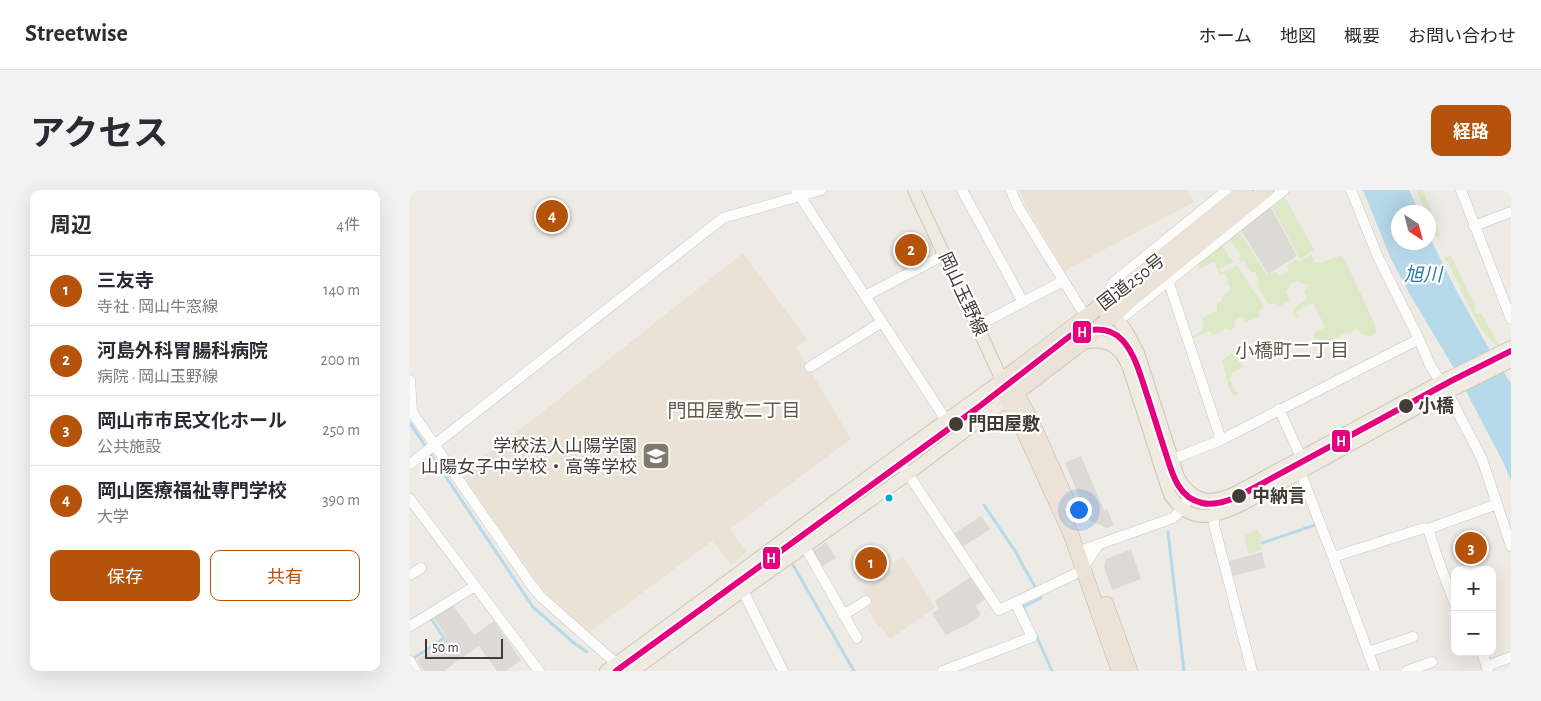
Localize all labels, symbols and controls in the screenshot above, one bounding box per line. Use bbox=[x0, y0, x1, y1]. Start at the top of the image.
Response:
text: Streetwise bbox=[25, 22, 128, 46]
text: ホーム bbox=[1199, 28, 1252, 46]
text: 地図 bbox=[1280, 28, 1316, 46]
text: 概要 bbox=[1344, 28, 1380, 46]
text: お問い合わせ bbox=[1408, 28, 1516, 46]
button: 経路 bbox=[1431, 105, 1511, 156]
text: アクセス bbox=[30, 117, 168, 152]
pin: 4 bbox=[536, 197, 568, 235]
north arrow bbox=[1391, 205, 1436, 250]
text: 周辺 bbox=[50, 215, 92, 236]
text: 4件 bbox=[336, 217, 360, 233]
pin: 2 bbox=[895, 231, 927, 269]
street label: 岡山玉野線 bbox=[935, 249, 991, 339]
street label: 国道250号 bbox=[1094, 250, 1168, 314]
water label: 旭川 bbox=[1404, 265, 1444, 285]
text: 三友寺 bbox=[97, 272, 154, 291]
text: 1 bbox=[63, 282, 69, 298]
text: 140 m bbox=[323, 282, 360, 298]
text: 寺社 · 岡山牛窓線 bbox=[97, 299, 218, 315]
line badge: H bbox=[1072, 320, 1092, 344]
text: H bbox=[1077, 326, 1087, 340]
district label: 小橋町二丁目 bbox=[1235, 341, 1349, 361]
text: 河島外科胃腸科病院 bbox=[97, 342, 268, 361]
text: 2 bbox=[62, 352, 70, 368]
text: 200 m bbox=[320, 352, 360, 368]
text: 病院 · 岡山玉野線 bbox=[97, 369, 218, 385]
place label: 小橋 bbox=[1418, 396, 1454, 416]
marker: 小橋 bbox=[1397, 397, 1415, 415]
district label: 門田屋敷二丁目 bbox=[667, 400, 801, 421]
text: 岡山市市民文化ホール bbox=[97, 412, 287, 431]
place label: 門田屋敷 bbox=[968, 414, 1040, 434]
marker: 門田屋敷 bbox=[947, 415, 965, 433]
text: 3 bbox=[63, 422, 69, 438]
text: 250 m bbox=[322, 422, 360, 438]
line badge: H bbox=[1331, 429, 1351, 453]
text: H bbox=[1336, 435, 1346, 449]
place label: 学校法人山陽学園 山陽女子中学校・高等学校 bbox=[421, 436, 637, 477]
text: 公共施設 bbox=[97, 439, 161, 455]
school or university icon: 学校法人山陽学園 山陽女子中学校・高等学校 bbox=[641, 441, 671, 471]
text: 岡山医療福祉専門学校 bbox=[97, 482, 287, 501]
place label: 中納言 bbox=[1252, 486, 1306, 506]
marker: 中納言 bbox=[1230, 487, 1248, 505]
text: 4 bbox=[62, 492, 70, 508]
text: 390 m bbox=[322, 492, 360, 508]
unlabelled marker bbox=[884, 493, 894, 503]
your location bbox=[1066, 497, 1092, 523]
text: 大学 bbox=[97, 509, 129, 525]
pin: 3 bbox=[1455, 529, 1487, 567]
pin: 1 bbox=[855, 544, 887, 582]
line badge: H bbox=[762, 546, 781, 570]
button: 保存 bbox=[50, 550, 200, 601]
button: 共有 bbox=[210, 550, 360, 601]
text: H bbox=[766, 552, 776, 566]
map controls bbox=[1451, 566, 1496, 656]
button: + bbox=[1451, 566, 1496, 611]
button: − bbox=[1451, 611, 1496, 656]
scale bar bbox=[425, 636, 502, 659]
text: 50 m bbox=[432, 641, 459, 655]

